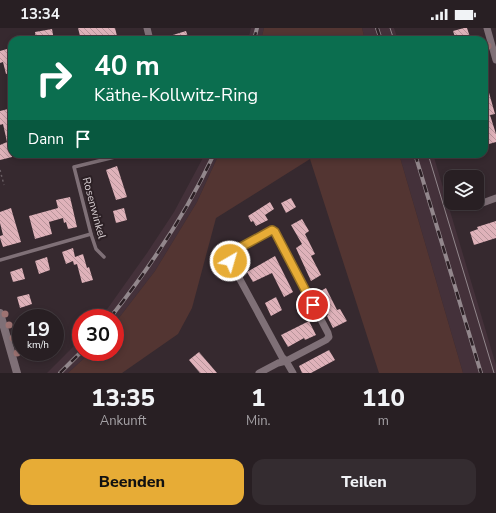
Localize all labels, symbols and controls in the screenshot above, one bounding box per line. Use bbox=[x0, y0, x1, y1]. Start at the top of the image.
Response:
text: 13:34 bbox=[20, 4, 60, 24]
text: 40 m bbox=[94, 47, 160, 85]
icon: right bbox=[28, 52, 80, 104]
text: Käthe-Kollwitz-Ring bbox=[94, 83, 258, 107]
icon: arrive bbox=[72, 128, 94, 150]
text: Dann bbox=[28, 129, 64, 149]
map controls bbox=[444, 170, 484, 210]
button: layers bbox=[444, 170, 484, 210]
street label: Rosenwinkel bbox=[79, 176, 110, 241]
position arrow bbox=[209, 240, 251, 282]
pin bbox=[296, 288, 330, 322]
icon: arrive bbox=[302, 294, 324, 316]
speed limit sign: 30 bbox=[72, 309, 124, 361]
text: 19 bbox=[26, 316, 50, 343]
text: km/h bbox=[27, 338, 49, 352]
text: 13:35 bbox=[91, 382, 155, 414]
text: 1 bbox=[251, 382, 266, 414]
text: 110 bbox=[362, 382, 405, 414]
text: Ankunft bbox=[100, 412, 146, 430]
text: Min. bbox=[246, 412, 271, 430]
text: m bbox=[378, 412, 389, 430]
button: Beenden bbox=[20, 459, 244, 505]
button: Teilen bbox=[252, 459, 476, 505]

